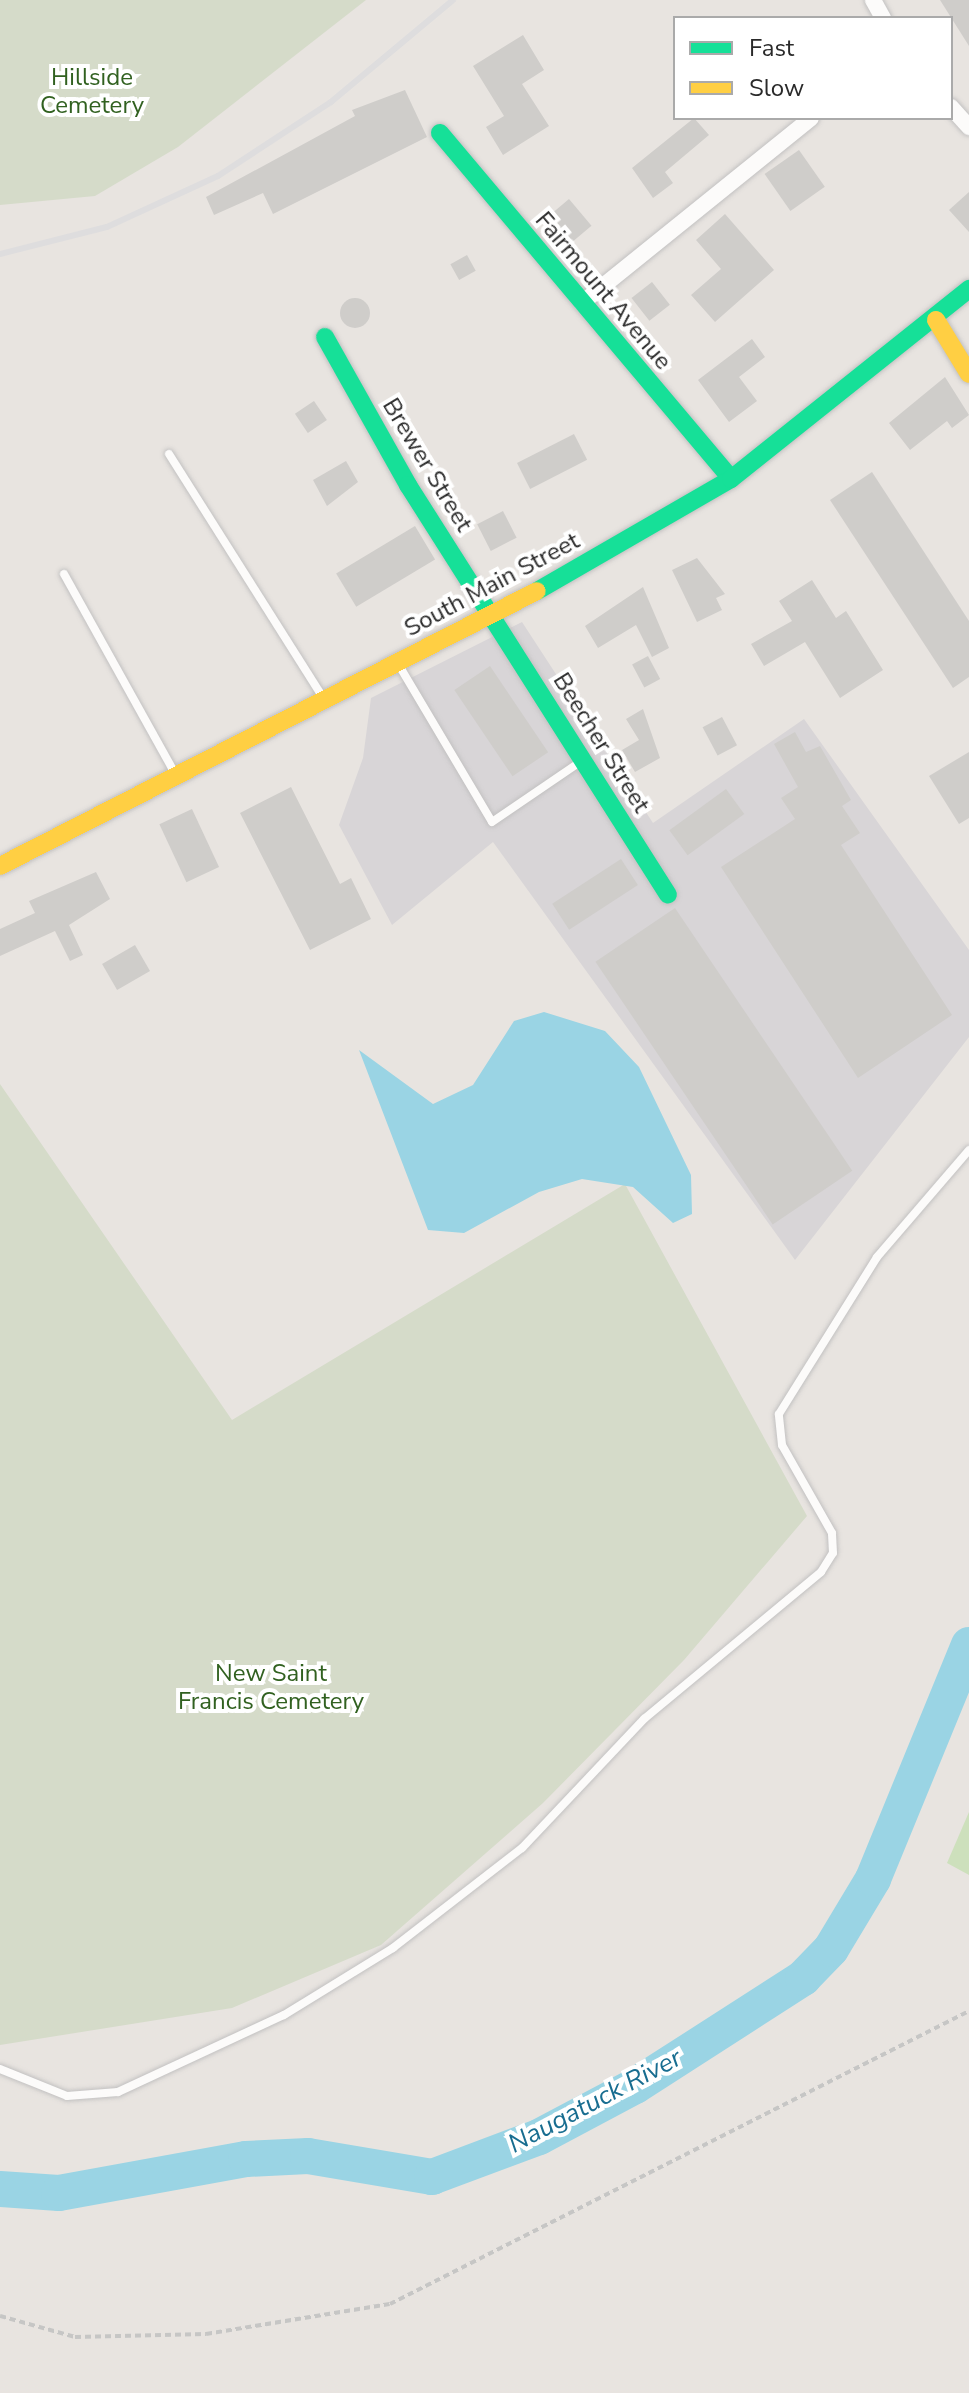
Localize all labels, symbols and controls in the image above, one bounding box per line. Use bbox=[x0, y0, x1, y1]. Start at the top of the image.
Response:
legend bbox=[673, 16, 953, 120]
text: Fast bbox=[749, 32, 794, 64]
park label: Hillside Cemetery bbox=[40, 64, 144, 120]
text: Slow bbox=[749, 72, 804, 104]
street label: Fairmount Avenue bbox=[529, 206, 677, 376]
street label: Brewer Street bbox=[376, 393, 478, 537]
street label: South Main Street bbox=[400, 527, 584, 643]
street label: Beecher Street bbox=[547, 668, 655, 818]
park label: New Saint Francis Cemetery bbox=[178, 1660, 364, 1716]
water label: Naugatuck River bbox=[503, 2042, 687, 2160]

